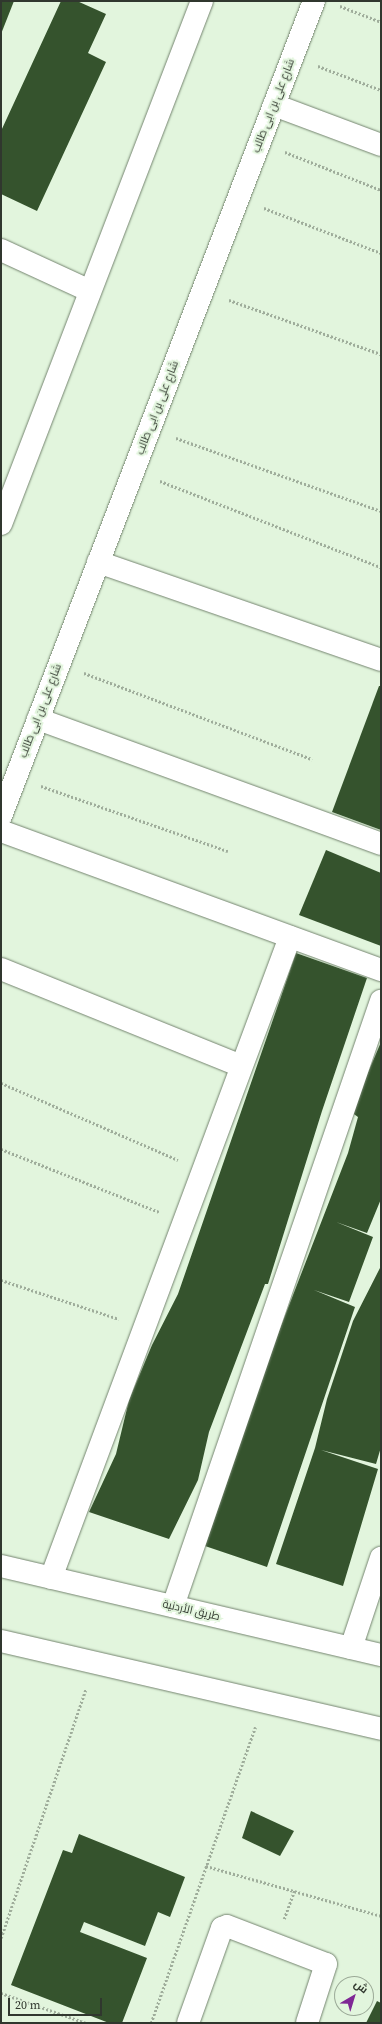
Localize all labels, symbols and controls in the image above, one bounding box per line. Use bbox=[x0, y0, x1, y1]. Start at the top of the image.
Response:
street label: شارع على بن ابى طالب bbox=[250, 57, 298, 155]
street label: شارع على بن ابى طالب bbox=[134, 359, 182, 457]
street label: شارع على بن ابى طالب bbox=[17, 662, 65, 760]
street label: طريق الأردنية bbox=[161, 1598, 221, 1624]
north arrow bbox=[334, 1976, 374, 2016]
text: ش bbox=[351, 1977, 371, 1997]
scale bar bbox=[10, 1990, 104, 2016]
text: 20 m bbox=[15, 1997, 41, 2013]

